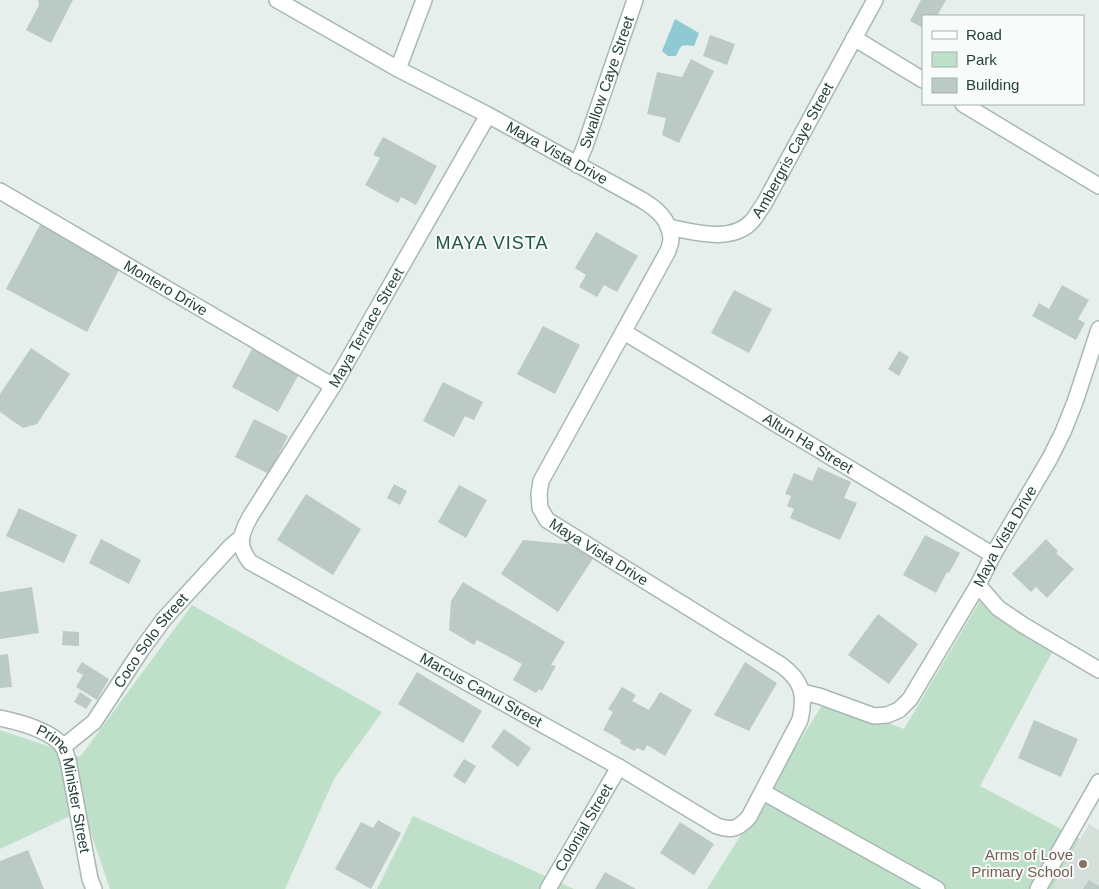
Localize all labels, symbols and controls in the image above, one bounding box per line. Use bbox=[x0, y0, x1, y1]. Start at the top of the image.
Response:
street label: Swallow Caye Street bbox=[576, 13, 637, 150]
legend bbox=[922, 15, 1084, 105]
text: Road bbox=[966, 26, 1002, 43]
text: Park bbox=[966, 51, 997, 68]
text: Building bbox=[966, 76, 1019, 93]
street label: Ambergris Caye Street bbox=[748, 79, 837, 221]
street label: Maya Vista Drive bbox=[503, 118, 611, 187]
district label: MAYA VISTA bbox=[435, 233, 549, 253]
street label: Montero Drive bbox=[121, 256, 211, 319]
street label: Maya Terrace Street bbox=[325, 264, 407, 390]
street label: Altun Ha Street bbox=[760, 409, 857, 477]
street label: Maya Vista Drive bbox=[970, 483, 1040, 589]
street label: Maya Vista Drive bbox=[546, 515, 651, 589]
street label: Coco Solo Street bbox=[110, 589, 192, 691]
street label: Marcus Canul Street bbox=[417, 649, 546, 731]
street label: Prime Minister Street bbox=[34, 721, 94, 855]
street label: Colonial Street bbox=[551, 780, 616, 874]
place label: Arms of Love Primary School bbox=[971, 846, 1073, 880]
marker: Arms of Love Primary School bbox=[1077, 858, 1089, 870]

